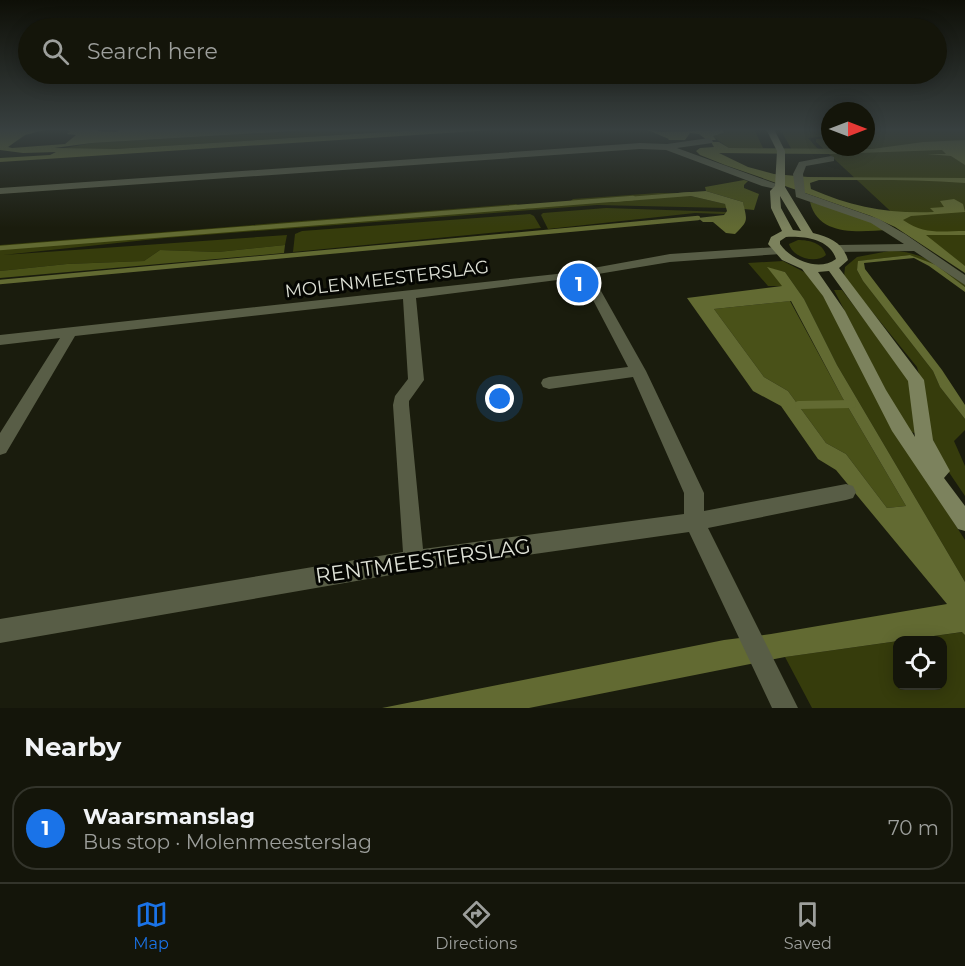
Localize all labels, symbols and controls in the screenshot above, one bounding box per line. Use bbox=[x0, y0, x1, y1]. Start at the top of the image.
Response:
search box bbox=[18, 18, 947, 84]
icon: search bbox=[39, 35, 72, 68]
text: Search here bbox=[87, 38, 218, 65]
north arrow bbox=[821, 102, 875, 156]
street label: MOLENMEESTERSLAG bbox=[284, 256, 490, 302]
pin: 1 bbox=[560, 260, 598, 306]
your location bbox=[485, 384, 514, 413]
street label: RENTMEESTERSLAG bbox=[314, 533, 532, 588]
map controls bbox=[893, 636, 947, 690]
button: locate bbox=[893, 636, 947, 690]
text: Nearby bbox=[24, 731, 121, 763]
text: Waarsmanslag bbox=[83, 803, 255, 830]
text: 1 bbox=[42, 816, 49, 840]
text: 70 m bbox=[888, 816, 939, 840]
text: Bus stop · Molenmeesterslag bbox=[83, 830, 372, 854]
tab: Map bbox=[133, 898, 169, 953]
tab: Directions bbox=[435, 898, 517, 953]
tab: Saved bbox=[784, 898, 832, 953]

